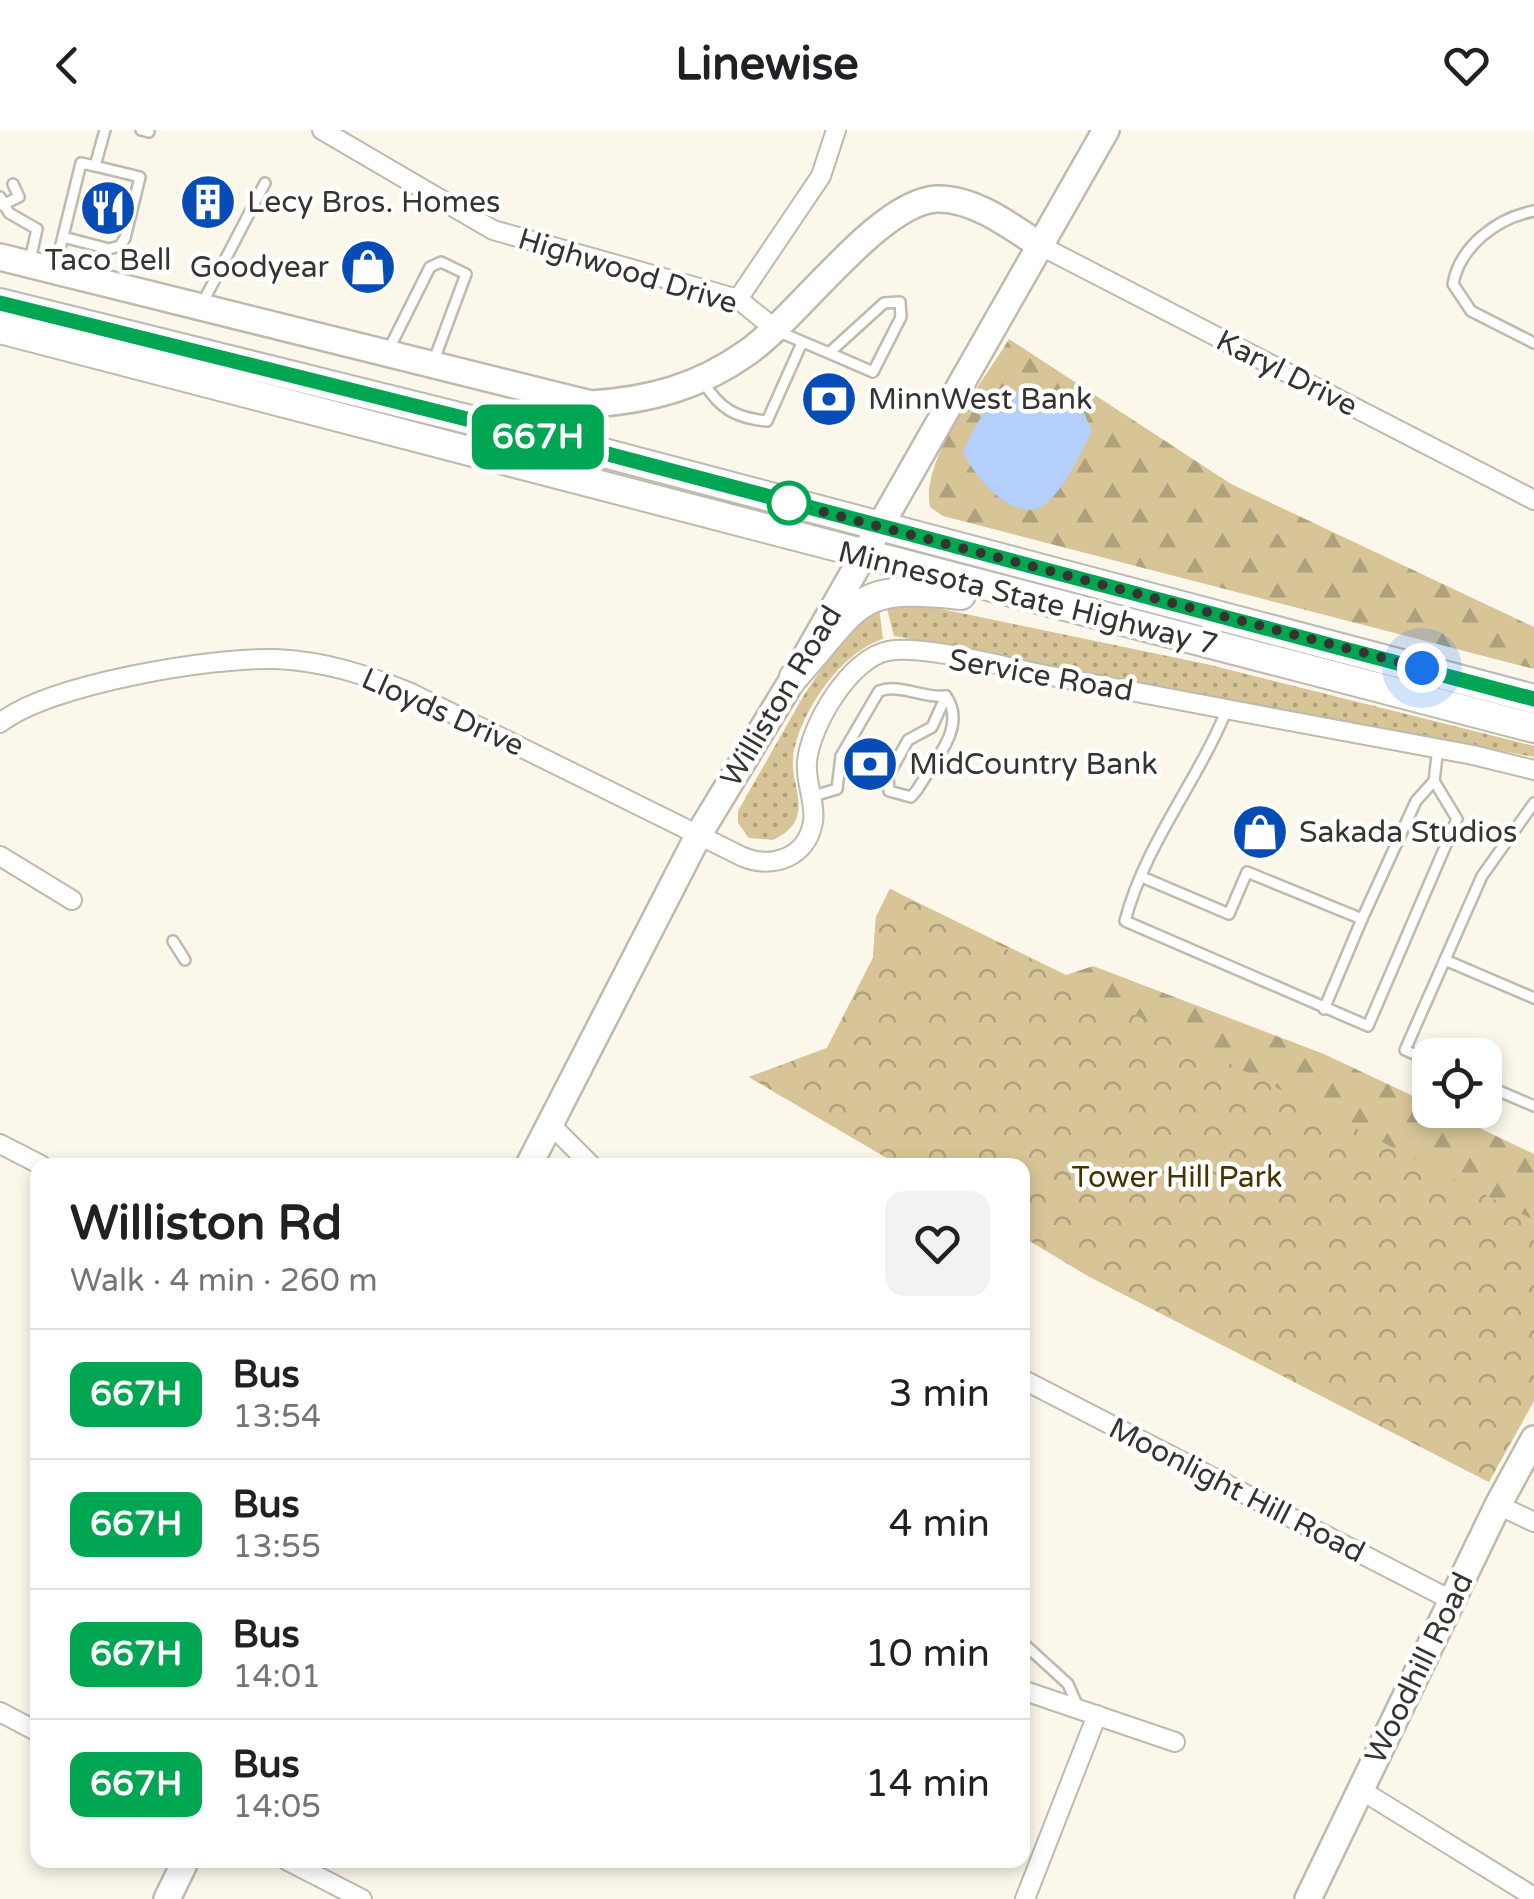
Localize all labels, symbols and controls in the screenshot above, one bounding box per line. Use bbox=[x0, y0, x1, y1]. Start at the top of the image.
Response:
icon: back bbox=[40, 38, 95, 93]
text: Linewise bbox=[675, 38, 859, 92]
icon: heart bbox=[1439, 38, 1494, 93]
building icon: Lecy Bros. Homes bbox=[178, 172, 238, 232]
restaurant icon: Taco Bell bbox=[78, 178, 138, 238]
place label: Lecy Bros. Homes bbox=[247, 184, 500, 221]
street label: Highwood Drive bbox=[514, 221, 742, 322]
shop icon: Goodyear bbox=[338, 237, 398, 297]
place label: Taco Bell bbox=[44, 242, 172, 279]
place label: Goodyear bbox=[190, 249, 330, 286]
street label: Karyl Drive bbox=[1210, 322, 1364, 425]
bank icon: MinnWest Bank bbox=[799, 369, 859, 429]
place label: MinnWest Bank bbox=[868, 381, 1092, 418]
line badge: 667H bbox=[468, 404, 608, 470]
text: 667H bbox=[492, 416, 584, 458]
unlabelled marker bbox=[768, 482, 810, 524]
street label: Minnesota State Highway 7 bbox=[834, 533, 1221, 664]
street label: Williston Road bbox=[713, 599, 850, 794]
street label: Service Road bbox=[946, 641, 1136, 710]
your location bbox=[1397, 643, 1447, 693]
street label: Lloyds Drive bbox=[356, 660, 530, 765]
bank icon: MidCountry Bank bbox=[840, 734, 900, 794]
place label: MidCountry Bank bbox=[909, 746, 1158, 783]
shop icon: Sakada Studios bbox=[1230, 802, 1290, 862]
place label: Sakada Studios bbox=[1299, 814, 1517, 851]
map controls bbox=[1412, 1038, 1502, 1128]
button: locate bbox=[1412, 1038, 1502, 1128]
park label: Tower Hill Park bbox=[1072, 1159, 1282, 1196]
button: heart bbox=[885, 1191, 990, 1296]
text: Williston Rd bbox=[70, 1195, 342, 1253]
text: Walk · 4 min · 260 m bbox=[70, 1262, 378, 1300]
text: Bus bbox=[232, 1352, 300, 1398]
text: 3 min bbox=[889, 1371, 990, 1417]
text: 667H bbox=[90, 1373, 182, 1415]
text: 13:54 bbox=[232, 1398, 321, 1436]
street label: Moonlight Hill Road bbox=[1103, 1410, 1371, 1571]
text: Bus bbox=[232, 1482, 300, 1528]
text: 4 min bbox=[889, 1501, 990, 1547]
text: 667H bbox=[90, 1503, 182, 1545]
text: 13:55 bbox=[232, 1528, 321, 1566]
street label: Woodhill Road bbox=[1357, 1567, 1482, 1770]
text: Bus bbox=[232, 1612, 300, 1658]
text: 10 min bbox=[865, 1631, 990, 1677]
text: 667H bbox=[90, 1633, 182, 1675]
text: 14:01 bbox=[232, 1658, 321, 1696]
text: Bus bbox=[232, 1742, 300, 1788]
text: 14 min bbox=[865, 1761, 990, 1807]
text: 667H bbox=[90, 1763, 182, 1805]
text: 14:05 bbox=[232, 1788, 321, 1826]

